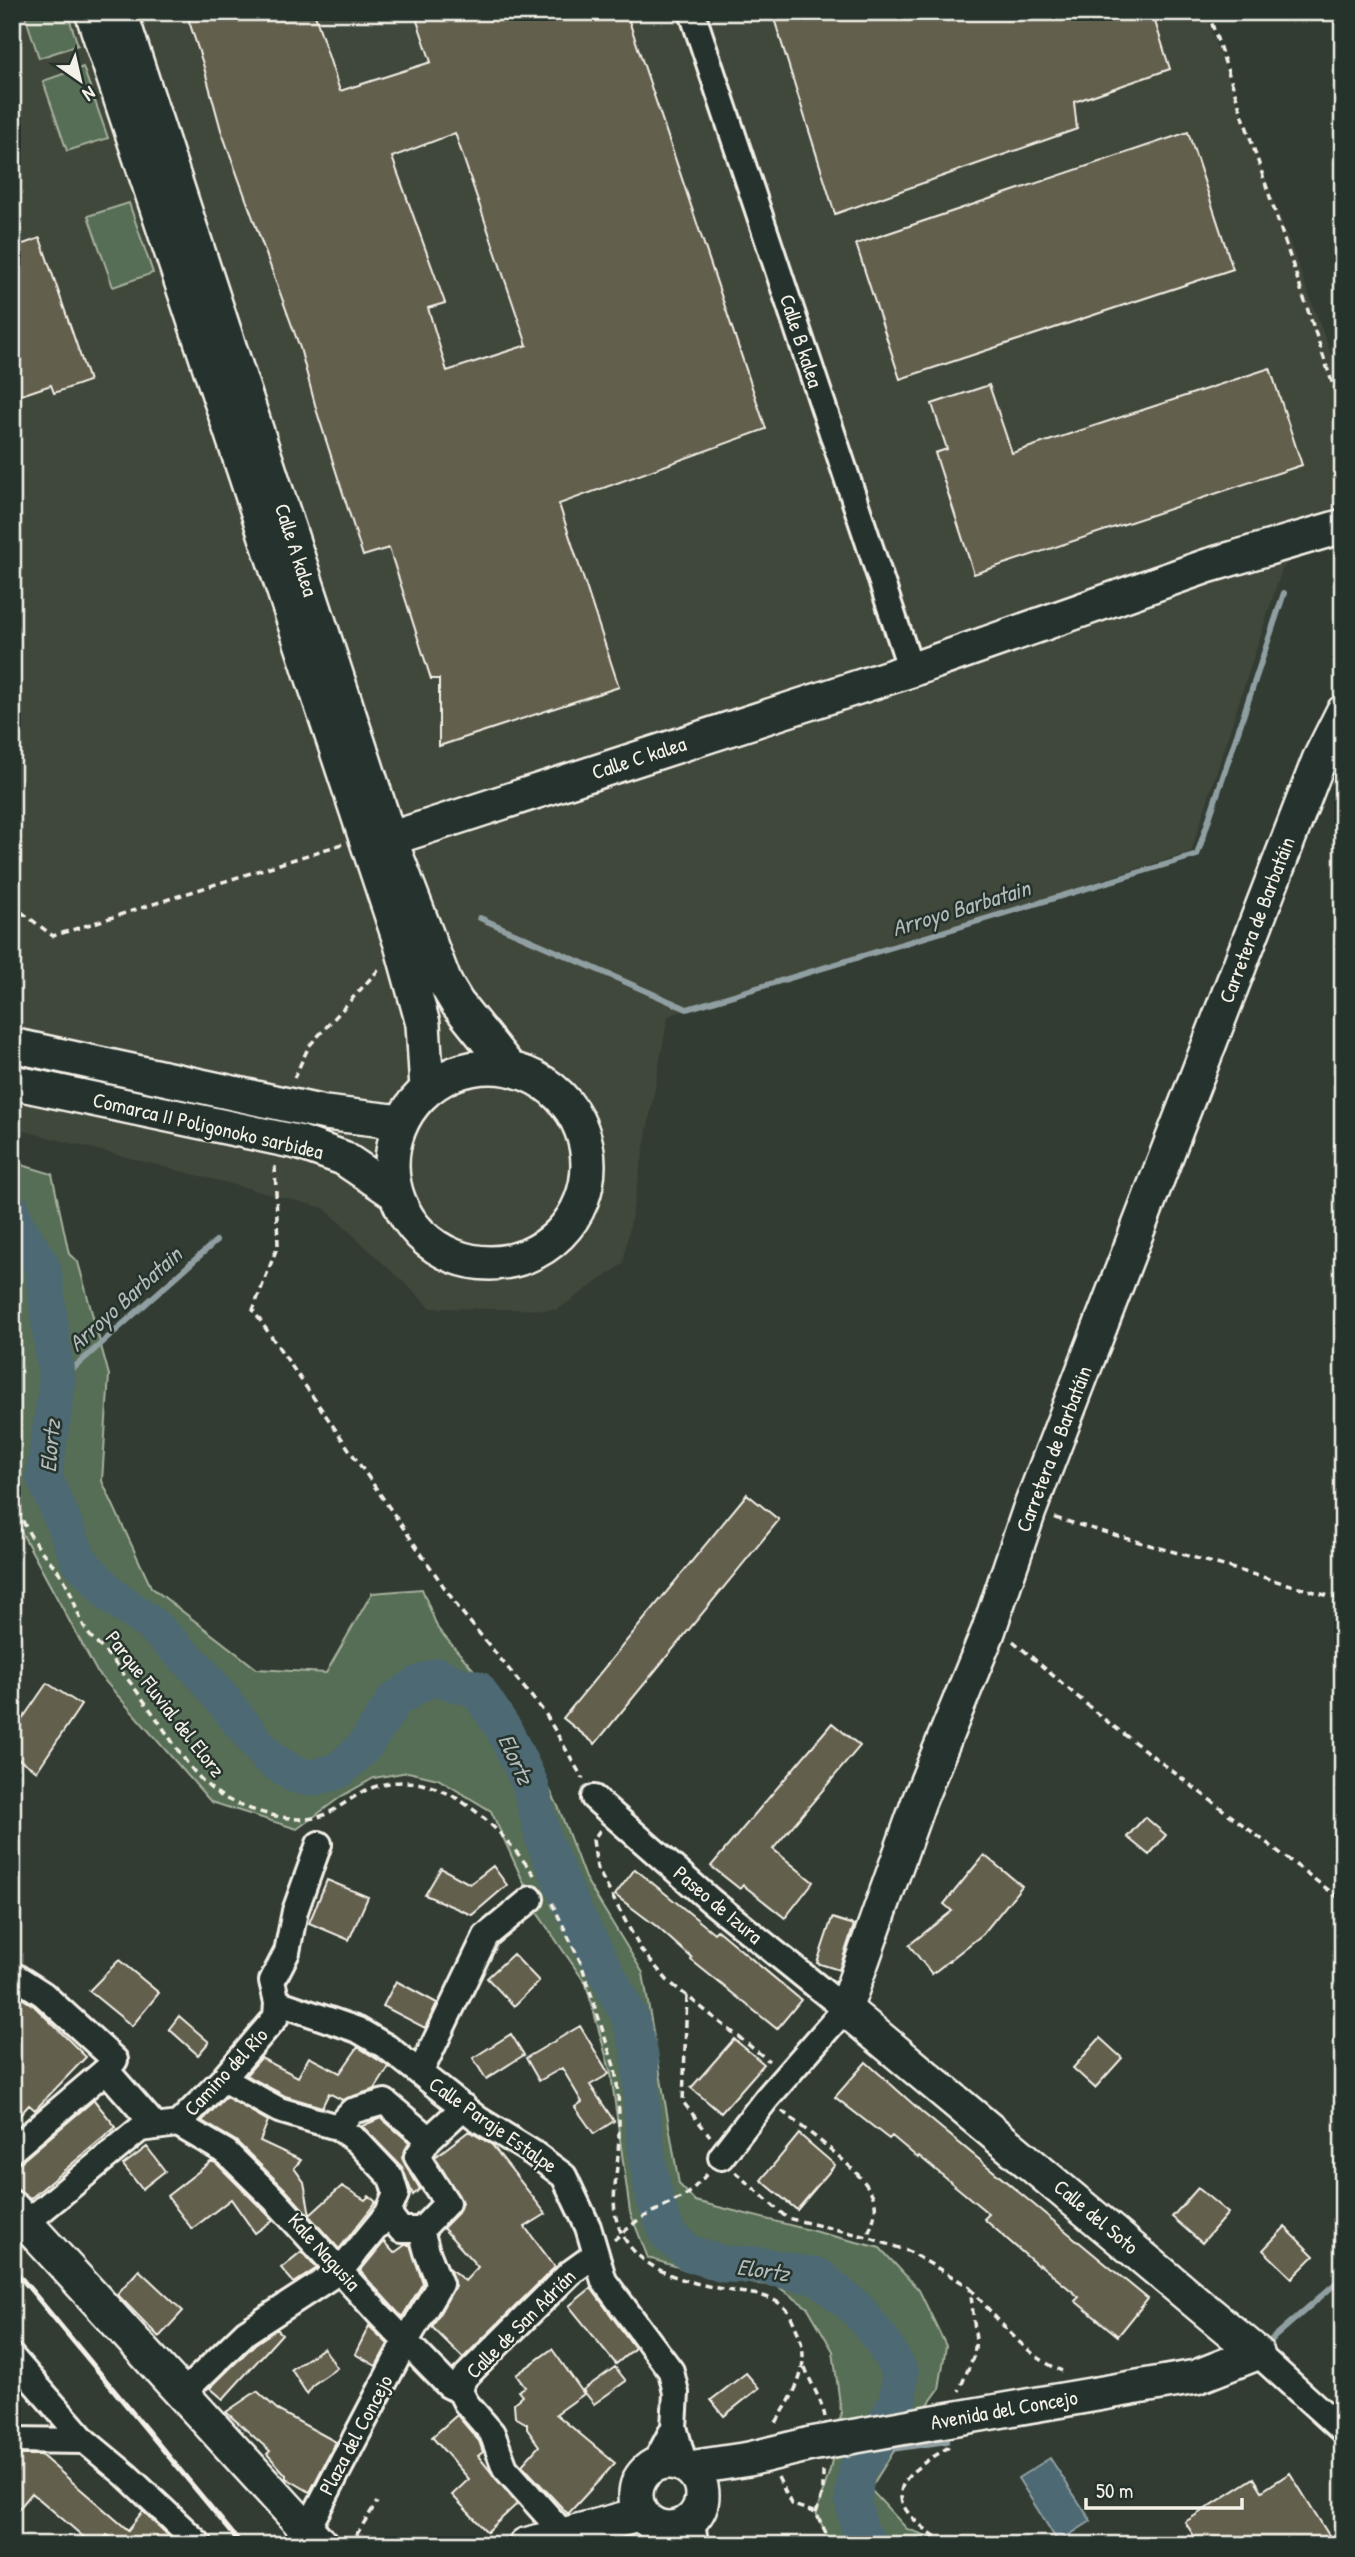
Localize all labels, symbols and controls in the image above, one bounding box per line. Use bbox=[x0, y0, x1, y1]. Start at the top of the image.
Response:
north arrow bbox=[46, 46, 116, 116]
text: N bbox=[78, 80, 101, 108]
street label: Calle B kalea bbox=[773, 290, 830, 391]
street label: Calle A kalea bbox=[268, 500, 325, 600]
street label: Calle C kalea bbox=[588, 729, 690, 786]
street label: Carretera de Barbatáin bbox=[1211, 833, 1302, 1007]
water label: Arroyo Barbatain bbox=[888, 871, 1036, 944]
street label: Comarca II Poligonoko sarbidea bbox=[90, 1085, 326, 1166]
water label: Arroyo Barbatain bbox=[61, 1238, 190, 1359]
street label: Carretera de Barbatáin bbox=[1008, 1362, 1099, 1536]
water label: Elortz bbox=[32, 1416, 67, 1473]
street label: Parque Fluvial del Elorz bbox=[99, 1624, 232, 1783]
water label: Elortz bbox=[491, 1729, 542, 1791]
street label: Paseo de Izura bbox=[668, 1859, 769, 1950]
street label: Camino del Río bbox=[177, 2021, 274, 2122]
street label: Calle Paraje Estalpe bbox=[423, 2070, 563, 2180]
street label: Calle del Soto bbox=[1048, 2172, 1145, 2261]
street label: Kale Nagusia bbox=[281, 2206, 367, 2297]
water label: Elortz bbox=[735, 2251, 793, 2289]
street label: Calle de San Adrián bbox=[459, 2262, 582, 2385]
street label: Plaza del Concejo bbox=[312, 2370, 399, 2500]
street label: Avenida del Concejo bbox=[928, 2382, 1080, 2437]
scale bar bbox=[1086, 2466, 1241, 2510]
text: 50 m bbox=[1096, 2476, 1133, 2505]

